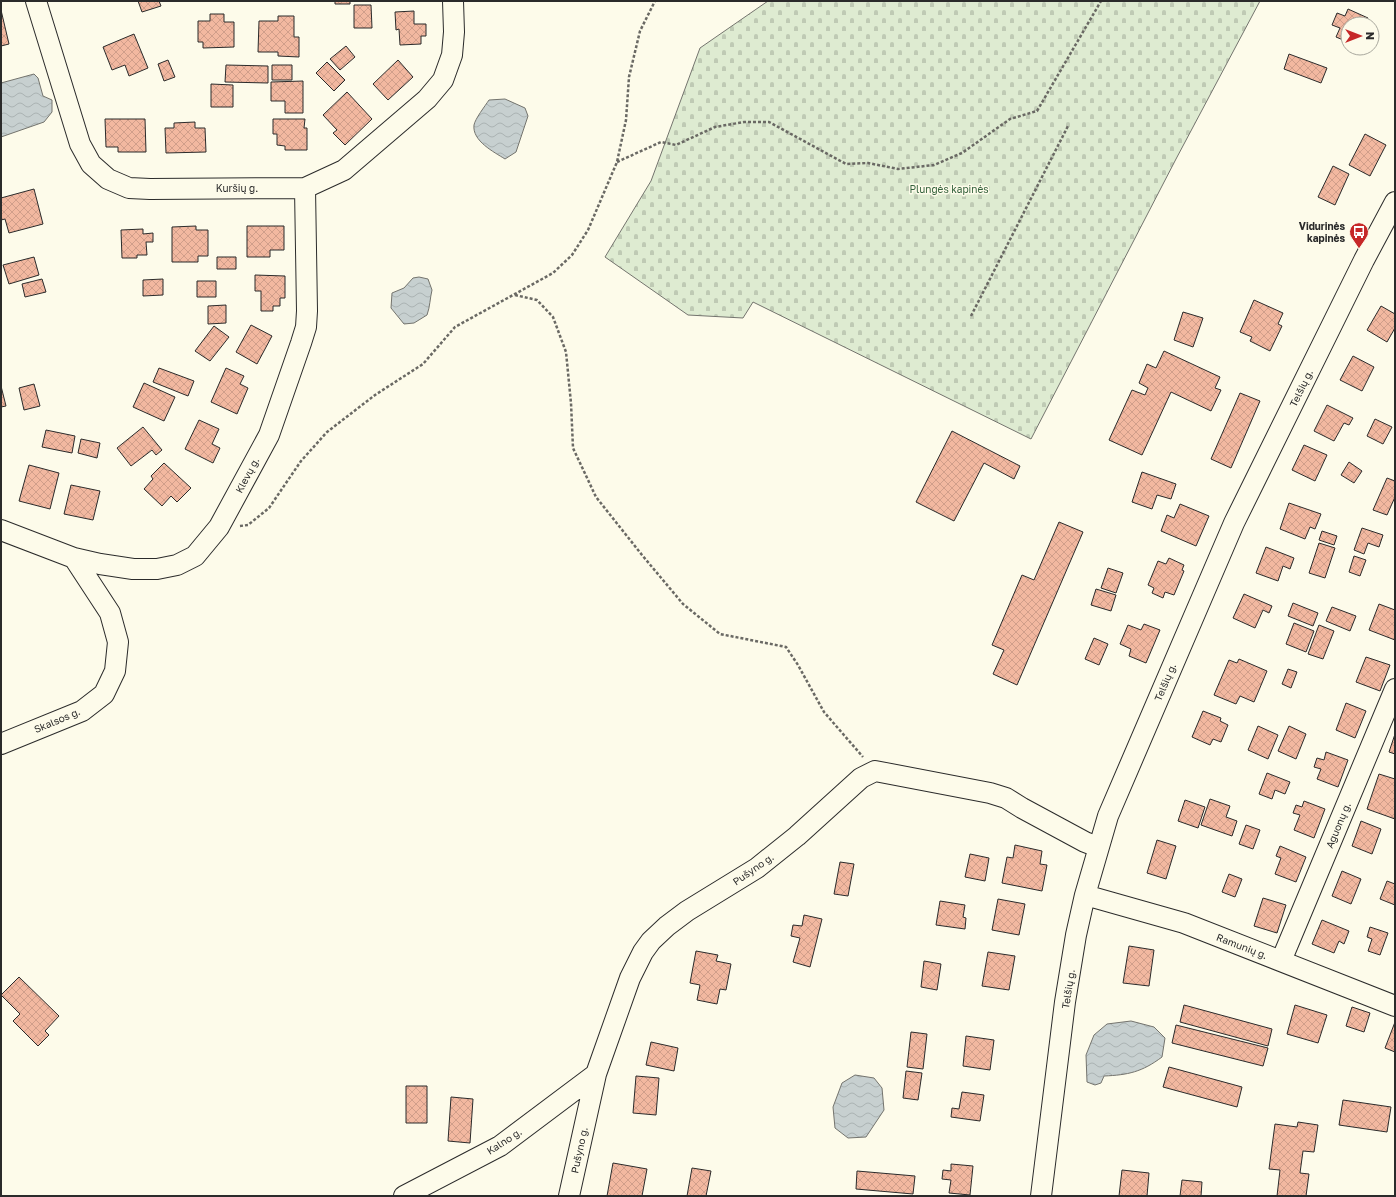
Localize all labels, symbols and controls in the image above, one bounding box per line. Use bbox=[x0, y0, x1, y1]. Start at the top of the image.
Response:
north arrow bbox=[1340, 16, 1380, 56]
text: N bbox=[1364, 32, 1377, 40]
street label: Kuršių g. bbox=[216, 182, 258, 194]
park label: Plungės kapinės bbox=[910, 183, 988, 195]
place label: Vidurinės kapinės bbox=[1299, 220, 1345, 244]
bus stop icon: Vidurinės kapinės bbox=[1348, 221, 1370, 249]
street label: Telšių g. bbox=[1287, 367, 1315, 409]
street label: Klevų g. bbox=[233, 455, 261, 495]
street label: Telšių g. bbox=[1152, 661, 1178, 703]
street label: Skalsos g. bbox=[32, 705, 82, 735]
street label: Aguonų g. bbox=[1323, 800, 1353, 850]
street label: Pušyno g. bbox=[730, 851, 776, 887]
street label: Ramunių g. bbox=[1215, 931, 1269, 961]
street label: Telšių g. bbox=[1059, 968, 1077, 1010]
street label: Kalno g. bbox=[484, 1125, 524, 1157]
street label: Pušyno g. bbox=[568, 1126, 590, 1174]

